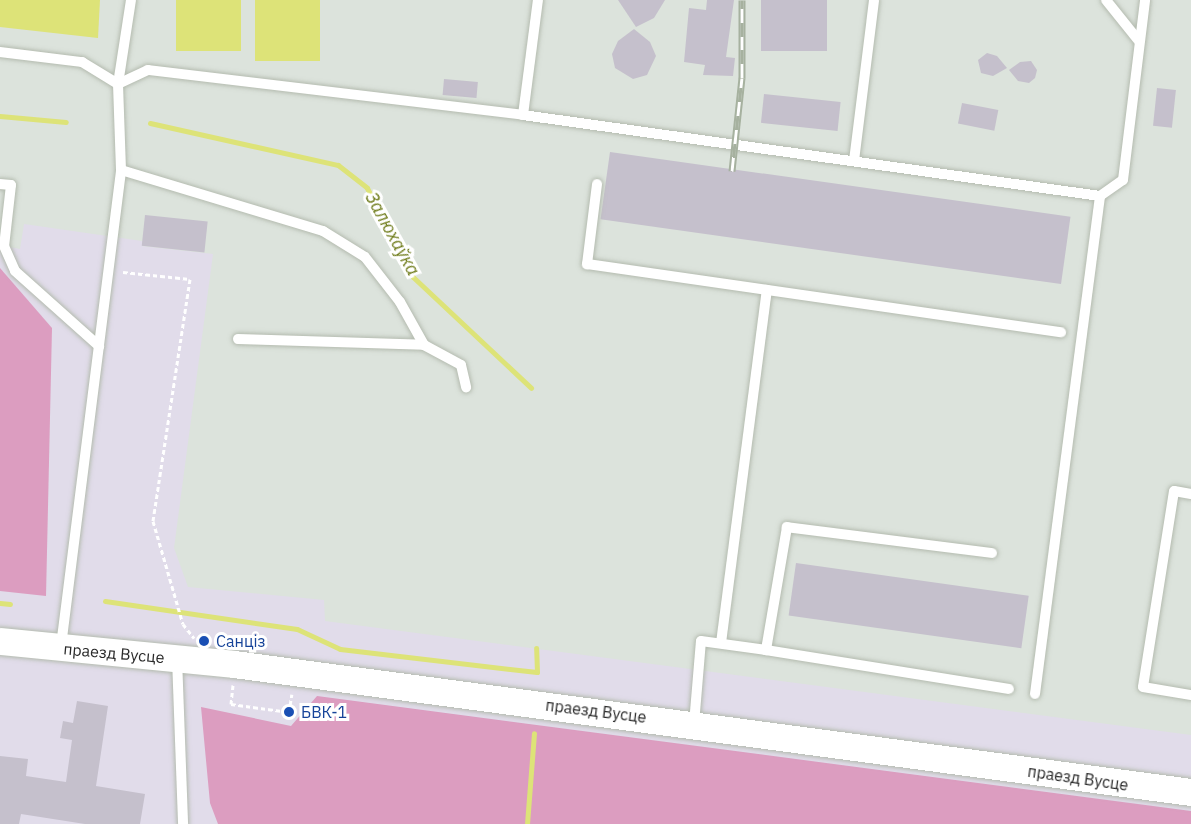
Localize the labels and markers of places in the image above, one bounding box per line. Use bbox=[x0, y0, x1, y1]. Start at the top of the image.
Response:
place label: Санціз bbox=[216, 631, 266, 651]
marker: Санціз bbox=[197, 634, 211, 648]
place label: БВК-1 bbox=[301, 702, 347, 722]
marker: БВК-1 bbox=[282, 705, 296, 719]

